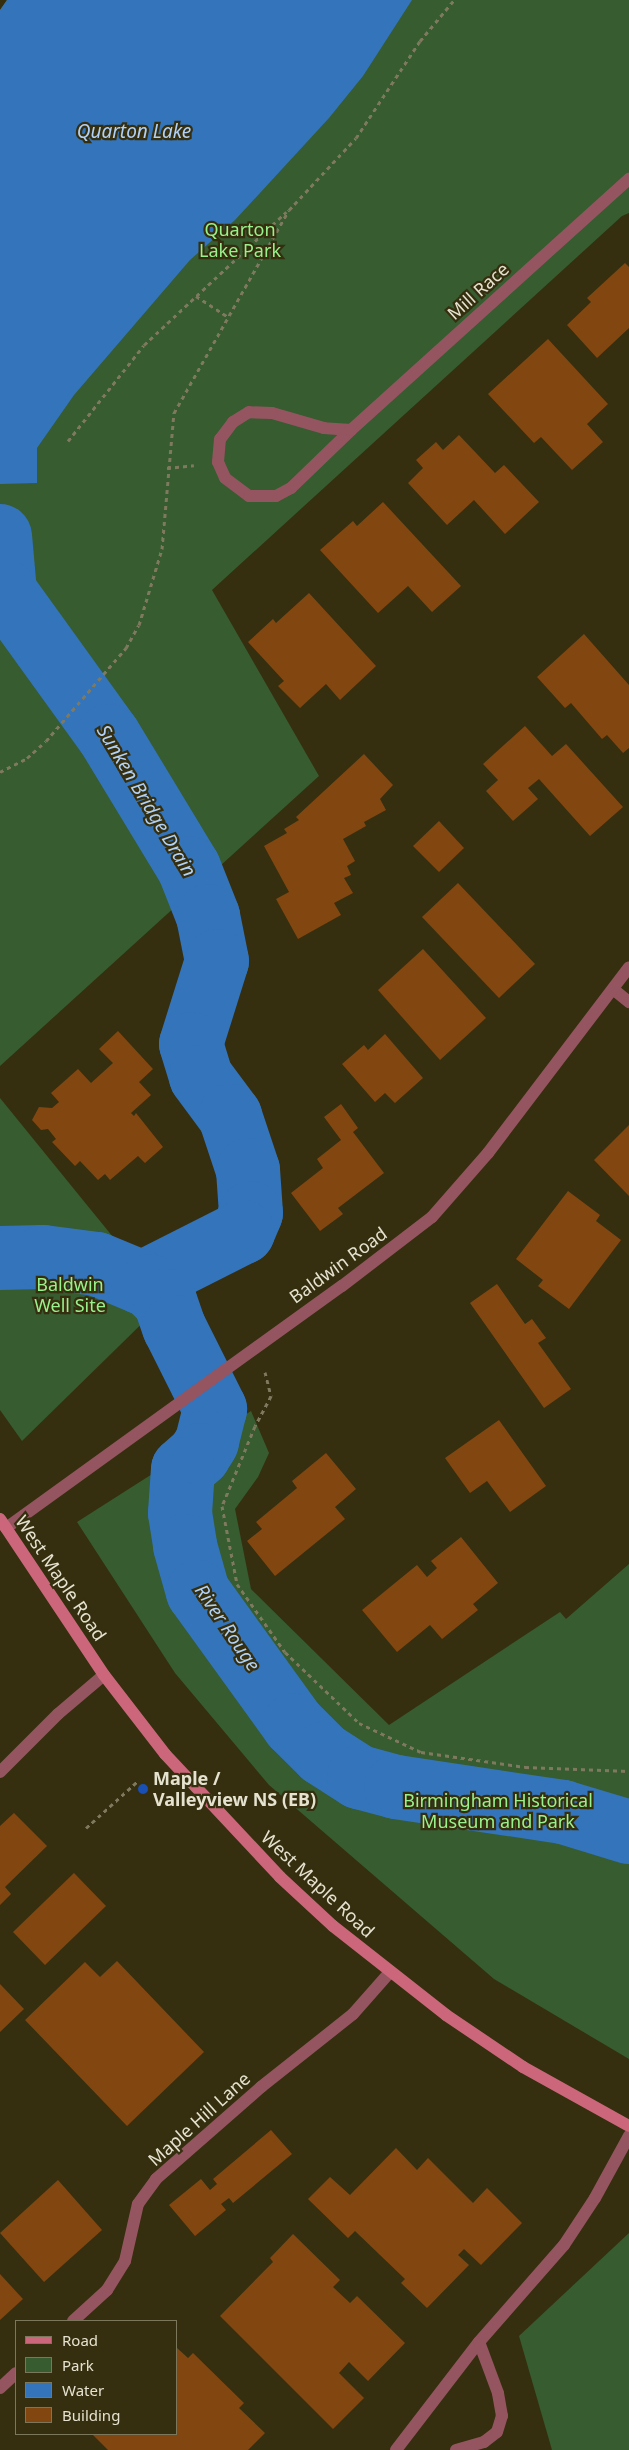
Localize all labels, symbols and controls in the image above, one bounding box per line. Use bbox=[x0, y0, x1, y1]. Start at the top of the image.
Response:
water label: Quarton Lake bbox=[77, 121, 191, 143]
park label: Quarton Lake Park bbox=[199, 219, 281, 262]
street label: Mill Race bbox=[443, 258, 513, 324]
water label: Sunken Bridge Drain bbox=[92, 721, 200, 881]
street label: Baldwin Road bbox=[285, 1222, 391, 1308]
park label: Baldwin Well Site bbox=[34, 1274, 106, 1316]
street label: West Maple Road bbox=[11, 1511, 111, 1645]
water label: River Rouge bbox=[190, 1580, 264, 1676]
place label: Maple / Valleyview NS (EB) bbox=[153, 1768, 316, 1810]
marker: Maple / Valleyview NS (EB) bbox=[137, 1783, 149, 1795]
park label: Birmingham Historical Museum and Park bbox=[403, 1790, 593, 1832]
street label: West Maple Road bbox=[257, 1826, 379, 1942]
street label: Maple Hill Lane bbox=[144, 2068, 254, 2170]
legend bbox=[15, 2320, 178, 2435]
text: Road bbox=[62, 2330, 98, 2350]
text: Park bbox=[62, 2355, 94, 2375]
text: Water bbox=[62, 2380, 104, 2400]
text: Building bbox=[62, 2405, 120, 2425]

